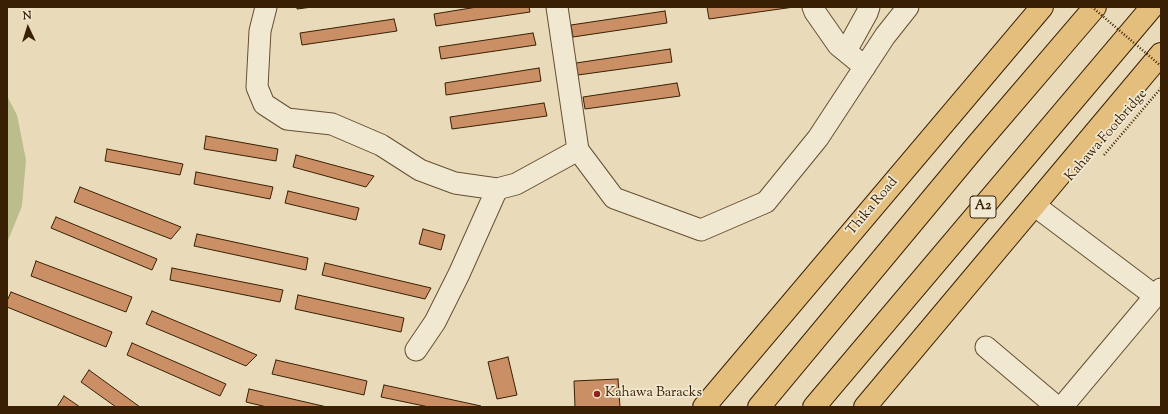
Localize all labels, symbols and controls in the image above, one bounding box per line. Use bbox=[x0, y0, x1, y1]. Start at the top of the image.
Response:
north arrow bbox=[8, 8, 48, 48]
text: N bbox=[22, 8, 32, 24]
street label: Kahawa Footbridge bbox=[1063, 87, 1151, 185]
street label: Thika Road bbox=[844, 175, 902, 239]
road number: A2 bbox=[970, 196, 996, 218]
place label: Kahawa Baracks bbox=[605, 386, 702, 402]
marker: Kahawa Baracks bbox=[592, 389, 602, 399]

